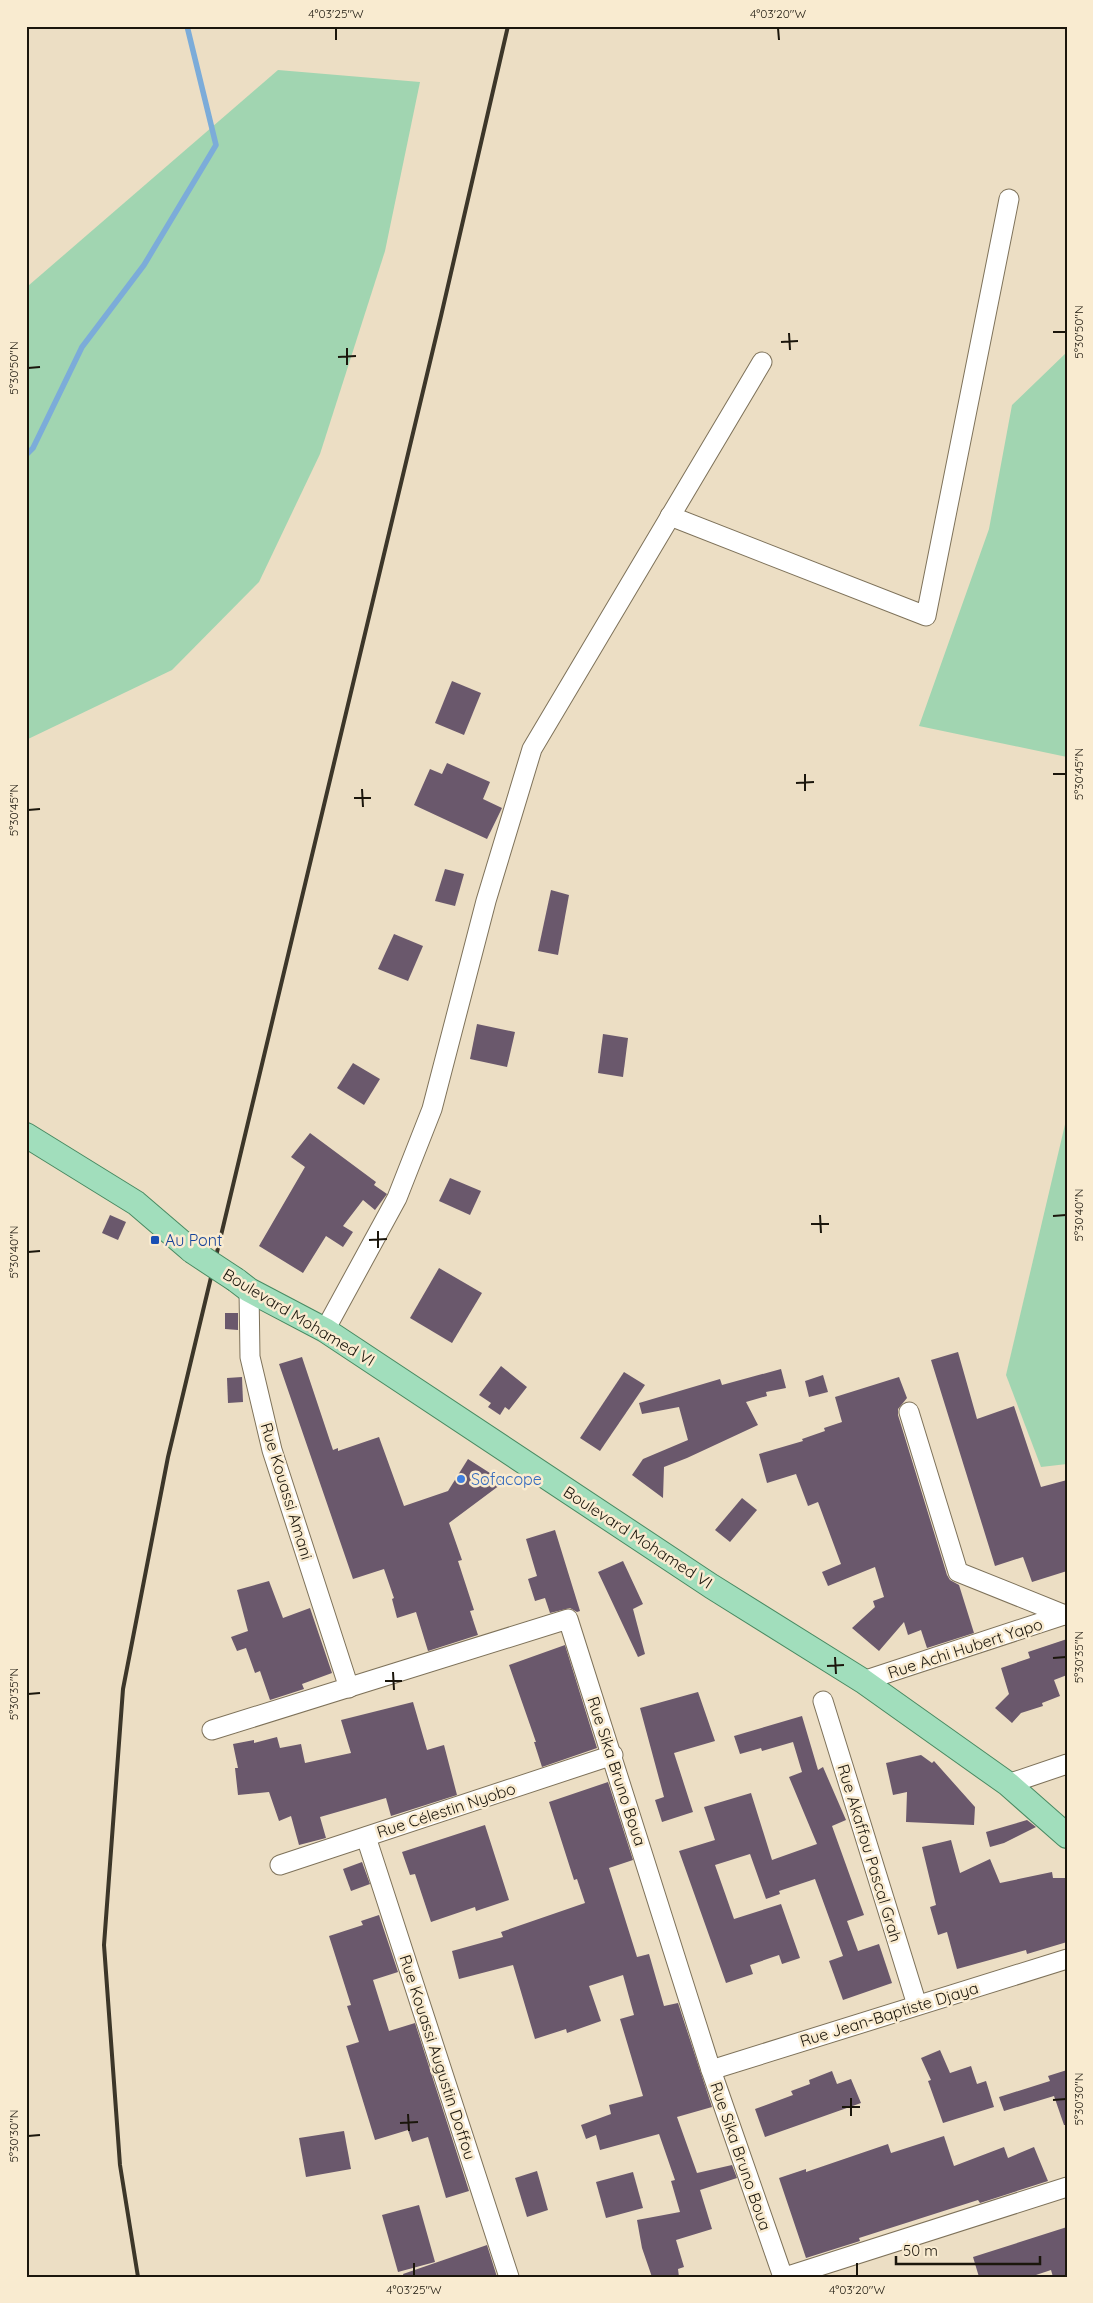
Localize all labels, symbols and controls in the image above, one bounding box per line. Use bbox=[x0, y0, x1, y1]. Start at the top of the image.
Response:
text: 4°03'25"W bbox=[308, 6, 364, 21]
text: 4°03'20"W bbox=[750, 6, 806, 21]
text: 5°30'50"N bbox=[1071, 305, 1086, 359]
text: 5°30'50"N bbox=[6, 341, 21, 395]
text: 5°30'45"N bbox=[1071, 748, 1086, 800]
text: 5°30'45"N bbox=[6, 784, 21, 836]
text: 5°30'40"N bbox=[1071, 1188, 1086, 1242]
text: 5°30'40"N bbox=[6, 1225, 21, 1279]
place label: Au Pont bbox=[165, 1230, 222, 1250]
marker: Au Pont bbox=[149, 1234, 161, 1246]
street label: Boulevard Mohamed VI bbox=[219, 1264, 379, 1370]
street label: Rue Kouassi Amani bbox=[257, 1420, 317, 1562]
place label: Sofacope bbox=[471, 1469, 542, 1489]
marker: Sofacope bbox=[455, 1473, 467, 1485]
street label: Boulevard Mohamed VI bbox=[560, 1481, 716, 1593]
street label: Rue Achi Hubert Yapo bbox=[885, 1614, 1045, 1682]
text: 5°30'35"N bbox=[1071, 1631, 1086, 1683]
text: 5°30'35"N bbox=[6, 1668, 21, 1720]
street label: Rue Sika Bruno Boua bbox=[583, 1694, 651, 1848]
street label: Rue Akaffou Pascal Grah bbox=[833, 1762, 907, 1944]
street label: Rue Célestin Nyobo bbox=[374, 1778, 518, 1842]
street label: Rue Kouassi Augustin Doffou bbox=[395, 1952, 481, 2162]
street label: Rue Jean-Baptiste Djaya bbox=[797, 1977, 981, 2051]
text: 5°30'30"N bbox=[1071, 2072, 1086, 2126]
street label: Rue Sika Bruno Boua bbox=[706, 2079, 776, 2233]
text: 5°30'30"N bbox=[6, 2109, 21, 2163]
scale bar bbox=[896, 2233, 1039, 2265]
text: 50 m bbox=[903, 2241, 938, 2260]
text: 4°03'25"W bbox=[386, 2282, 442, 2297]
text: 4°03'20"W bbox=[829, 2282, 885, 2297]

